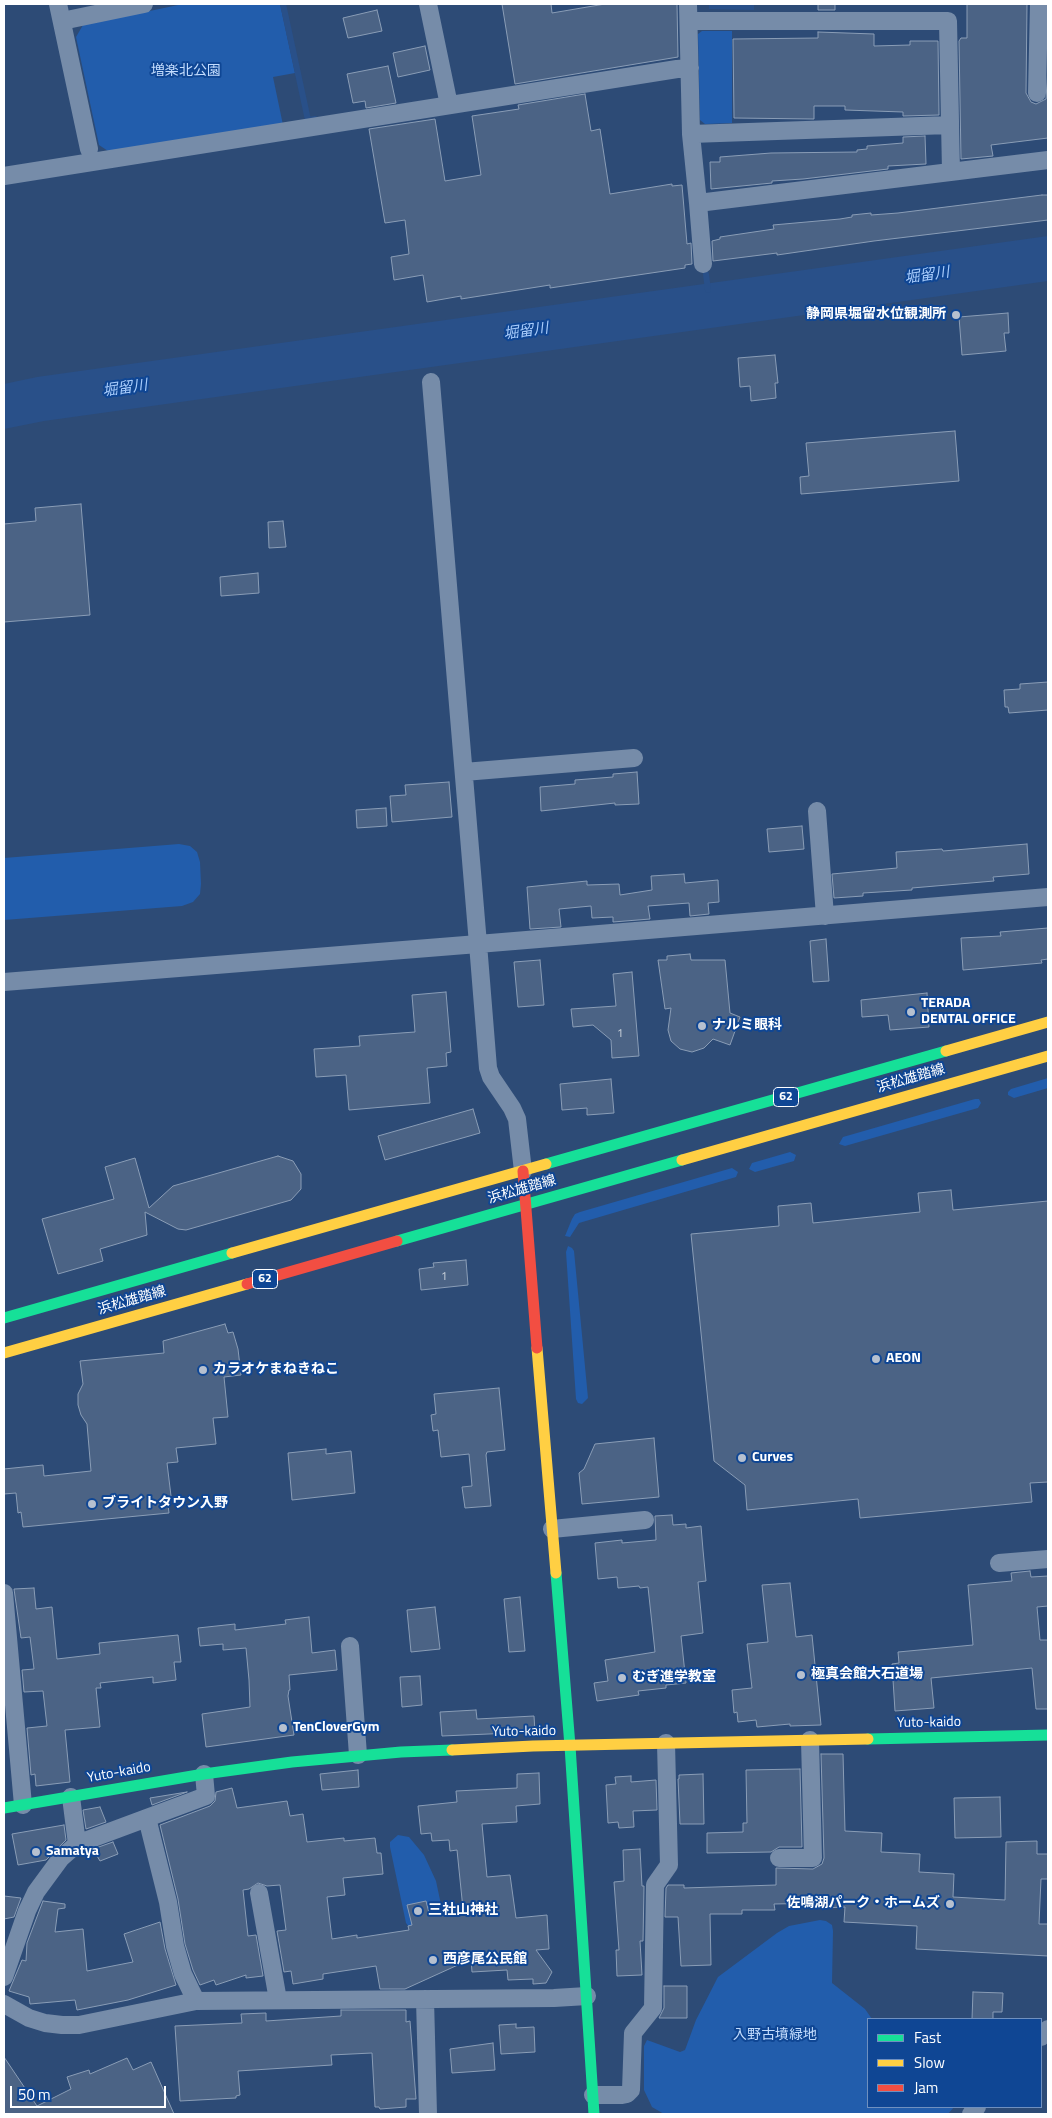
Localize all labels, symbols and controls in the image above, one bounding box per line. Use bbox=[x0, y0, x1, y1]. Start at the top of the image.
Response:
park label: 増楽北公園 bbox=[151, 64, 221, 80]
water label: 堀留川 bbox=[903, 264, 951, 288]
place label: 静岡県堀留水位観測所 bbox=[806, 307, 946, 323]
marker: 静岡県堀留水位観測所 bbox=[950, 309, 962, 321]
water label: 堀留川 bbox=[502, 320, 550, 344]
water label: 堀留川 bbox=[101, 377, 149, 401]
place label: TERADA DENTAL OFFICE bbox=[921, 996, 1016, 1028]
marker: TERADA DENTAL OFFICE bbox=[905, 1006, 917, 1018]
place label: ナルミ眼科 bbox=[712, 1018, 782, 1034]
marker: ナルミ眼科 bbox=[696, 1020, 708, 1032]
house number: 1 bbox=[617, 1027, 623, 1041]
street label: 浜松雄踏線 bbox=[875, 1061, 947, 1097]
road number: 62 bbox=[774, 1088, 798, 1106]
street label: 浜松雄踏線 bbox=[486, 1172, 558, 1208]
road number: 62 bbox=[252, 1270, 278, 1288]
house number: 1 bbox=[441, 1270, 447, 1284]
street label: 浜松雄踏線 bbox=[96, 1283, 168, 1319]
place label: AEON bbox=[886, 1351, 921, 1367]
marker: AEON bbox=[870, 1353, 882, 1365]
place label: カラオケまねきねこ bbox=[213, 1362, 339, 1378]
marker: カラオケまねきねこ bbox=[197, 1364, 209, 1376]
place label: Curves bbox=[752, 1450, 793, 1466]
marker: Curves bbox=[736, 1452, 748, 1464]
place label: ブライトタウン入野 bbox=[102, 1496, 228, 1512]
marker: ブライトタウン入野 bbox=[86, 1498, 98, 1510]
place label: 極真会館大石道場 bbox=[811, 1667, 923, 1683]
marker: 極真会館大石道場 bbox=[795, 1669, 807, 1681]
place label: むぎ進学教室 bbox=[632, 1670, 716, 1686]
marker: むぎ進学教室 bbox=[616, 1672, 628, 1684]
street label: Yuto-kaido bbox=[897, 1714, 961, 1732]
place label: TenCloverGym bbox=[293, 1720, 379, 1736]
marker: TenCloverGym bbox=[277, 1722, 289, 1734]
street label: Yuto-kaido bbox=[492, 1723, 556, 1741]
street label: Yuto-kaido bbox=[86, 1759, 152, 1787]
place label: Samatya bbox=[46, 1844, 99, 1860]
marker: Samatya bbox=[30, 1846, 42, 1858]
place label: 佐鳴湖パーク・ホームズ bbox=[786, 1896, 940, 1912]
marker: 佐鳴湖パーク・ホームズ bbox=[944, 1898, 956, 1910]
place label: 三社山神社 bbox=[428, 1903, 498, 1919]
marker: 三社山神社 bbox=[412, 1905, 424, 1917]
place label: 西彦尾公民館 bbox=[443, 1952, 527, 1968]
marker: 西彦尾公民館 bbox=[427, 1954, 439, 1966]
legend bbox=[867, 2018, 1042, 2108]
text: Fast bbox=[914, 2026, 941, 2049]
park label: 入野古墳緑地 bbox=[733, 2028, 817, 2044]
text: Slow bbox=[914, 2051, 945, 2074]
scale bar bbox=[12, 2076, 169, 2108]
text: Jam bbox=[914, 2076, 938, 2099]
text: 50 m bbox=[18, 2083, 51, 2106]

